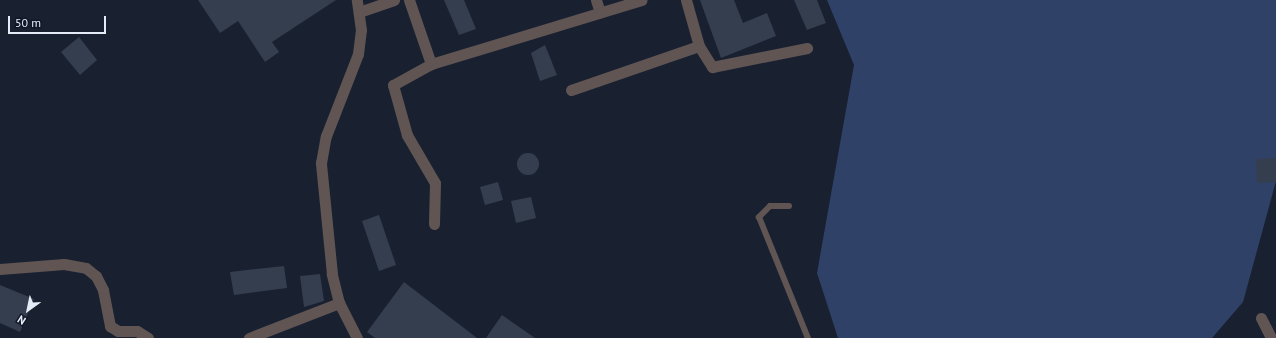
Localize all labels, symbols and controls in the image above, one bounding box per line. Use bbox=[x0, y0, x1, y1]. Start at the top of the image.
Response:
scale bar bbox=[10, 8, 108, 34]
text: 50 m bbox=[15, 15, 41, 30]
north arrow bbox=[8, 290, 48, 330]
text: N bbox=[15, 312, 28, 328]

